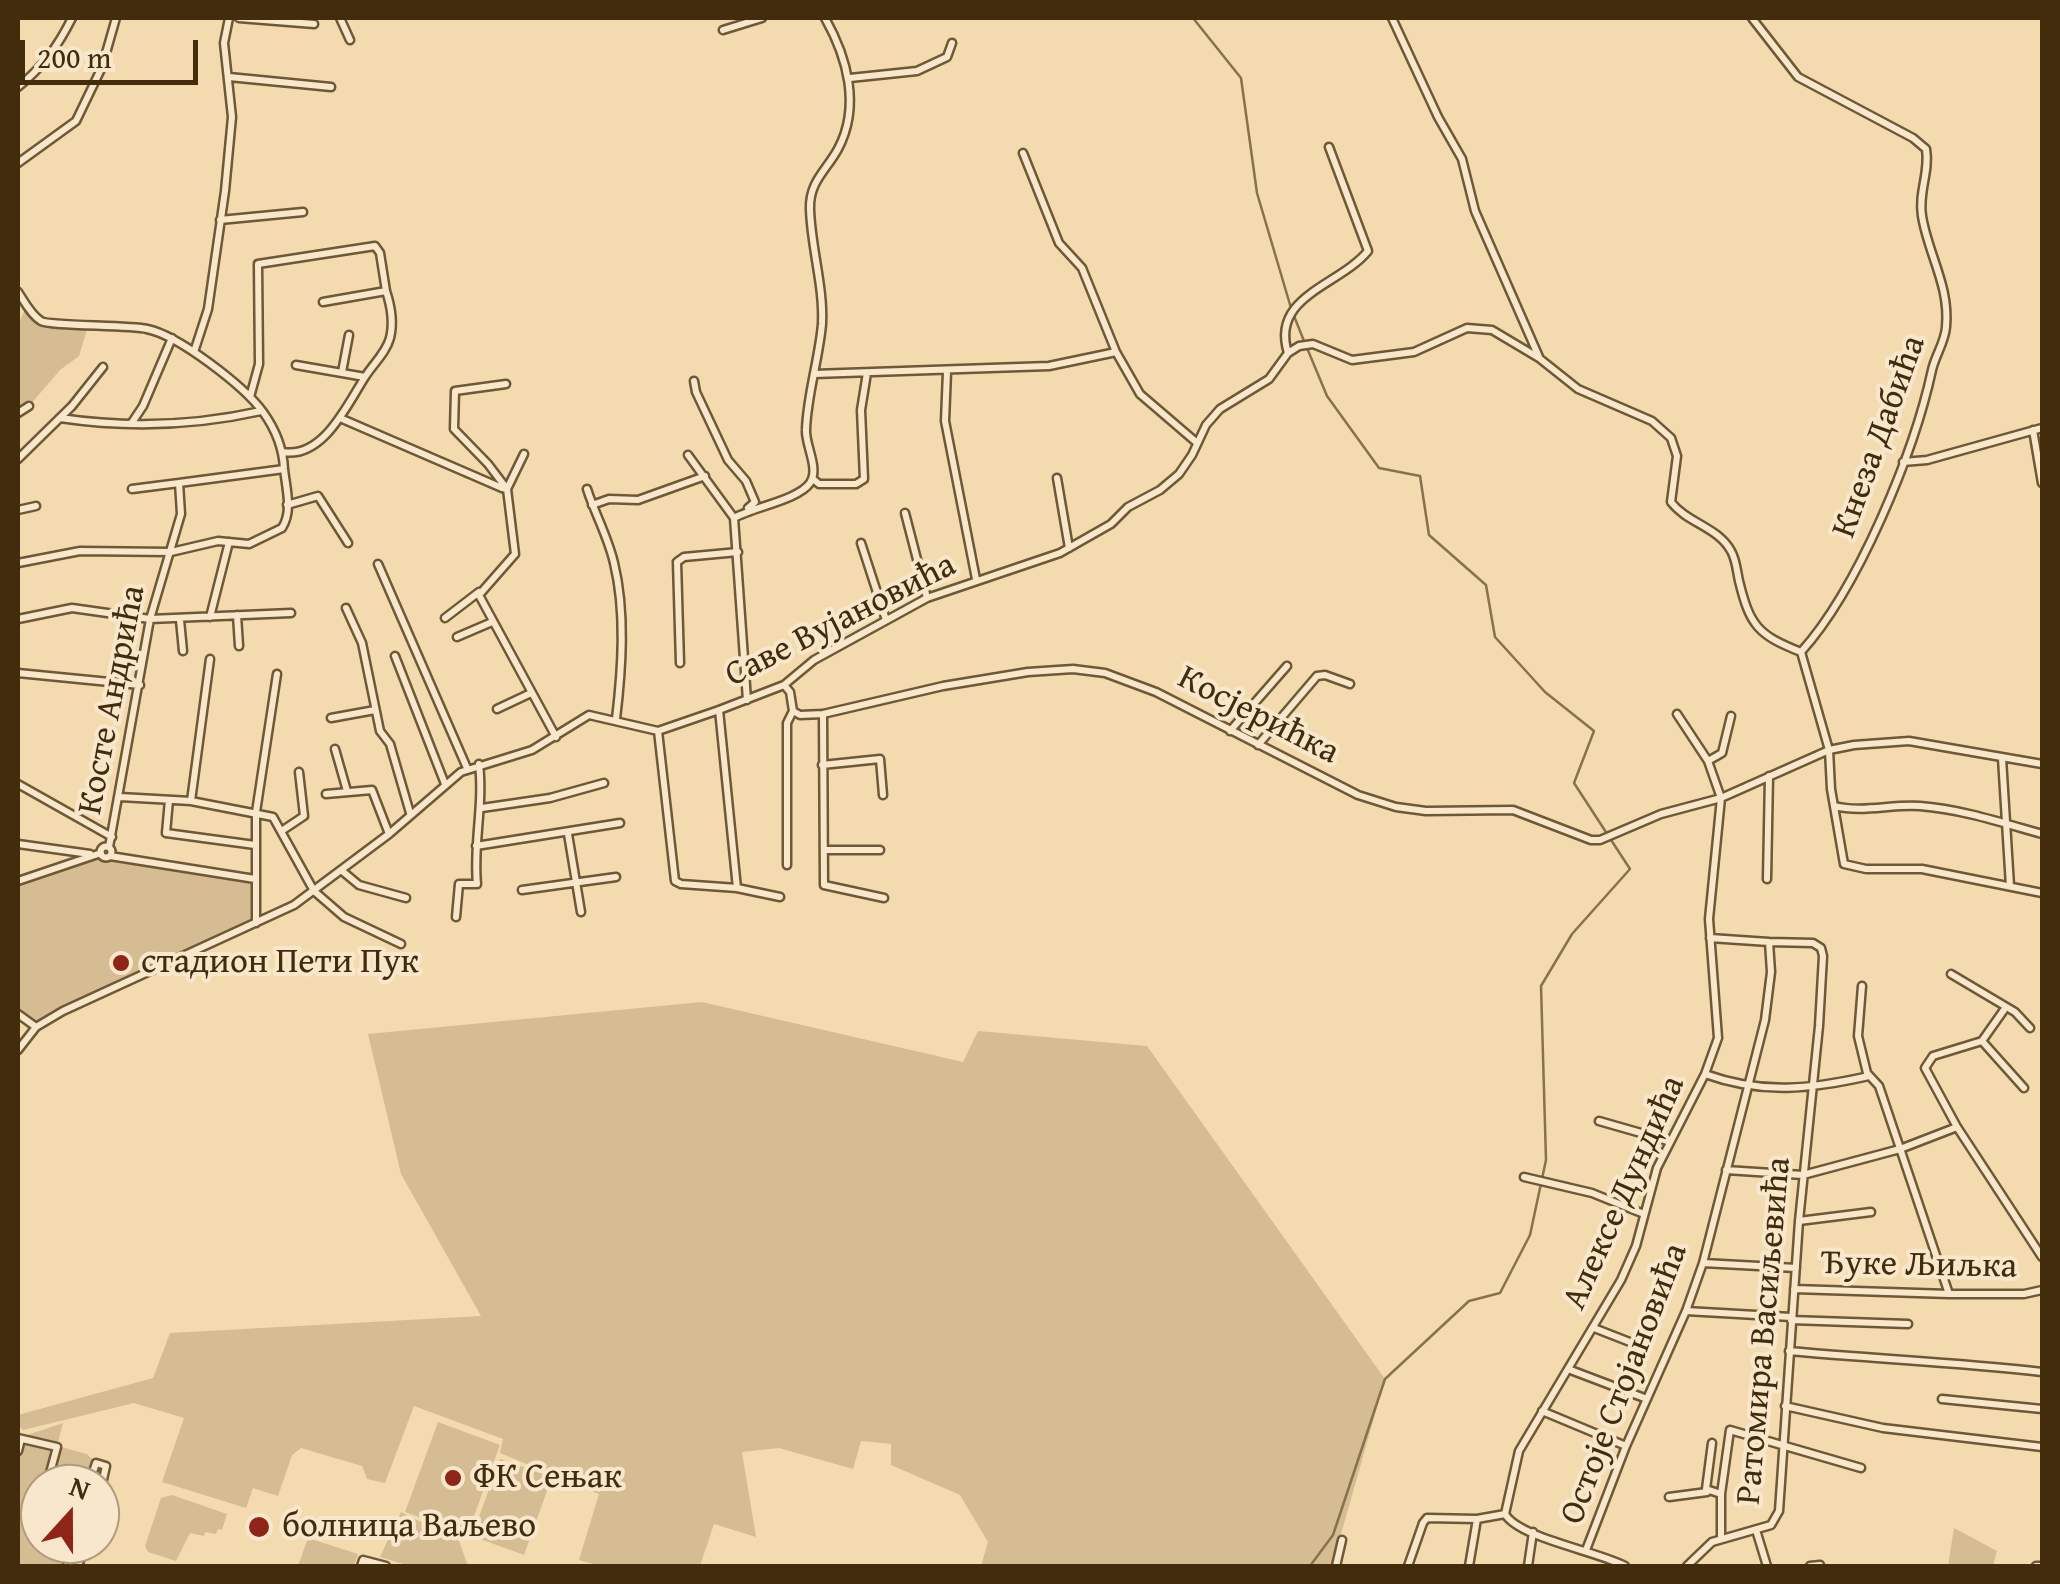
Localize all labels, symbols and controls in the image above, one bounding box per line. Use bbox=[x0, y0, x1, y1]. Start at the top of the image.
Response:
scale bar bbox=[25, 20, 202, 82]
text: 200 m bbox=[37, 35, 111, 79]
street label: Кнеза Дабића bbox=[1824, 330, 1936, 544]
street label: Саве Вујановића bbox=[719, 545, 963, 697]
street label: Косте Андрића bbox=[70, 582, 156, 818]
street label: Косјерићка bbox=[1170, 658, 1346, 774]
place label: стадион Пети Пук bbox=[141, 942, 419, 984]
marker: стадион Пети Пук bbox=[110, 952, 132, 974]
street label: Алексе Дундића bbox=[1555, 1070, 1695, 1316]
street label: Ратомира Васиљевића bbox=[1729, 1156, 1801, 1506]
street label: Остоје Стојановића bbox=[1552, 1238, 1698, 1530]
street label: Ђуке Љиљка bbox=[1820, 1243, 2018, 1289]
place label: ФК Сењак bbox=[473, 1457, 622, 1499]
north arrow bbox=[20, 1464, 120, 1564]
text: N bbox=[64, 1465, 96, 1510]
marker: ФК Сењак bbox=[442, 1467, 464, 1489]
place label: болница Ваљево bbox=[282, 1506, 536, 1548]
marker: болница Ваљево bbox=[246, 1514, 272, 1540]

